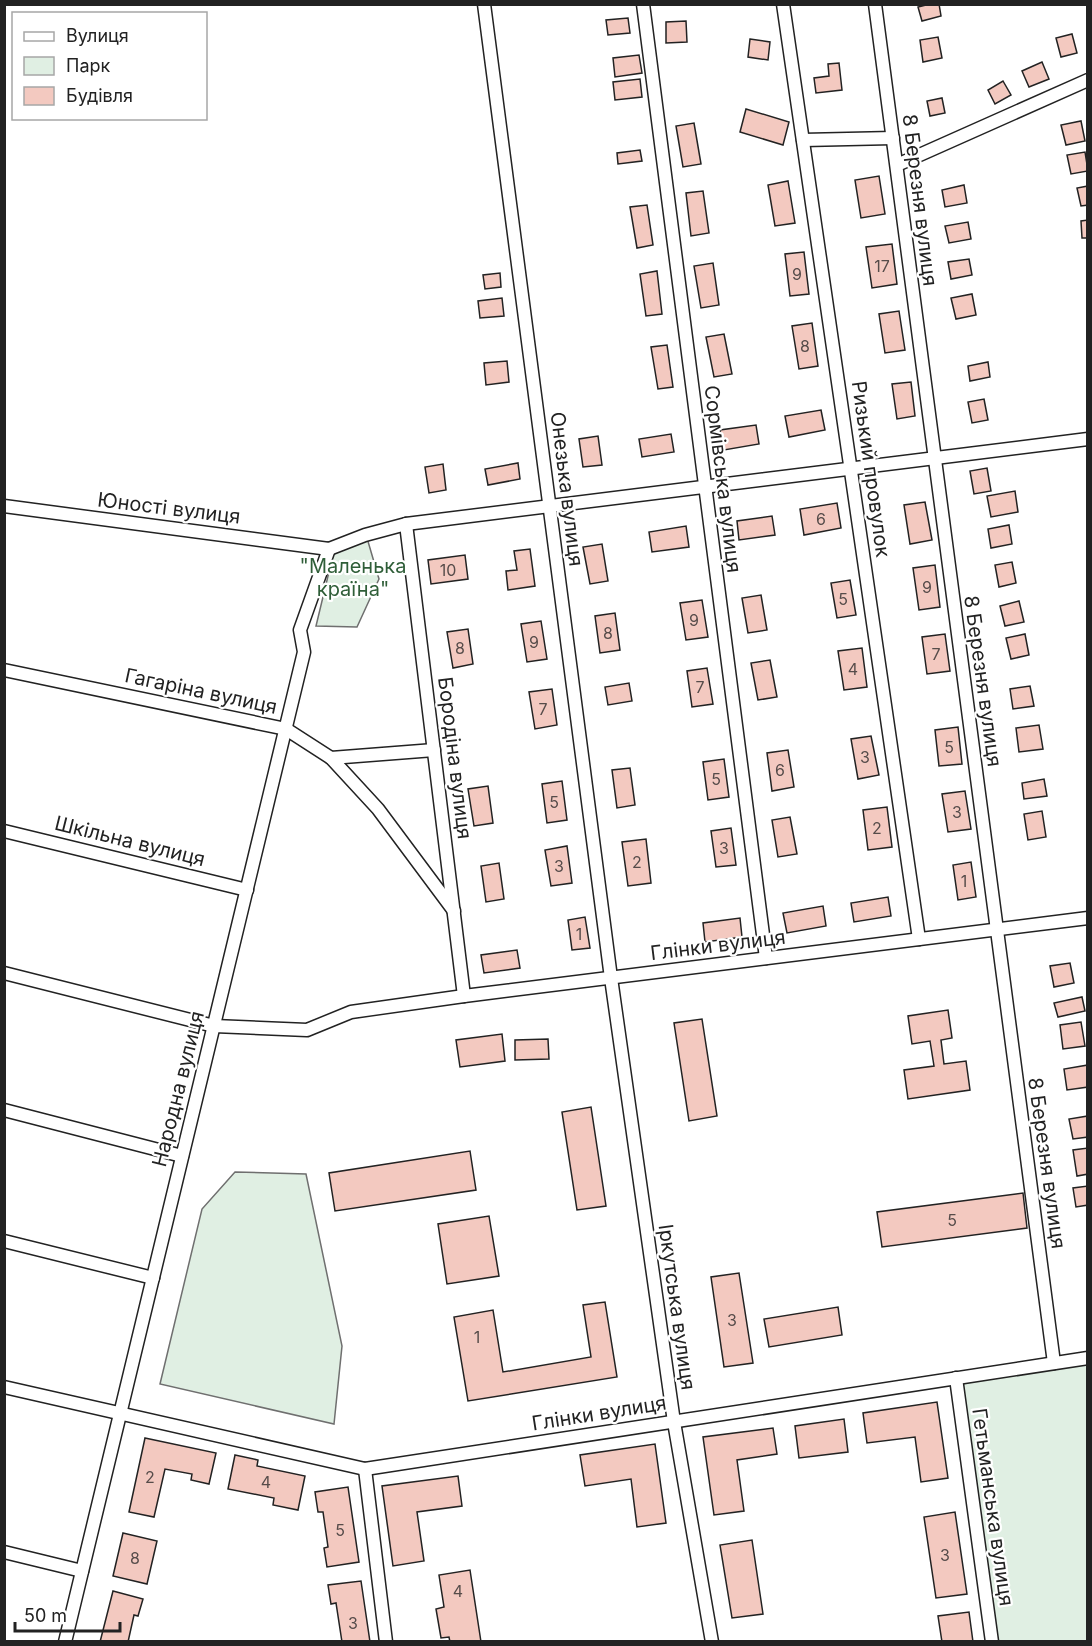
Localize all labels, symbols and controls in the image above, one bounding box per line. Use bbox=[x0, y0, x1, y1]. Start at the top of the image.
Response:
legend bbox=[12, 12, 207, 120]
text: Вулиця bbox=[66, 25, 129, 46]
text: Парк bbox=[66, 55, 111, 76]
text: Будівля bbox=[66, 85, 133, 106]
street label: 8 Березня вулиця bbox=[898, 113, 942, 287]
house number: 17 bbox=[874, 256, 890, 276]
house number: 9 bbox=[792, 264, 802, 284]
house number: 8 bbox=[800, 336, 810, 356]
street label: Ризький провулок bbox=[847, 379, 895, 559]
street label: Сормівська вулиця bbox=[700, 384, 746, 574]
street label: Онезька вулиця bbox=[546, 410, 588, 568]
street label: Юності вулиця bbox=[96, 487, 242, 529]
house number: 6 bbox=[816, 509, 826, 529]
park label: "Маленька країна" bbox=[300, 554, 406, 601]
house number: 10 bbox=[440, 560, 456, 580]
house number: 9 bbox=[922, 577, 932, 597]
house number: 5 bbox=[838, 589, 848, 609]
street label: 8 Березня вулиця bbox=[959, 594, 1007, 768]
house number: 9 bbox=[689, 610, 699, 630]
house number: 8 bbox=[603, 623, 613, 643]
house number: 9 bbox=[529, 632, 539, 652]
house number: 8 bbox=[455, 638, 465, 658]
house number: 7 bbox=[931, 644, 941, 664]
house number: 4 bbox=[848, 659, 858, 679]
street label: Гагаріна вулиця bbox=[123, 663, 279, 719]
street label: Бородіна вулиця bbox=[433, 676, 477, 840]
house number: 7 bbox=[695, 677, 705, 697]
house number: 7 bbox=[538, 699, 548, 719]
house number: 5 bbox=[944, 737, 954, 757]
house number: 3 bbox=[860, 747, 870, 767]
house number: 6 bbox=[775, 760, 785, 780]
house number: 5 bbox=[711, 769, 721, 789]
house number: 5 bbox=[549, 792, 559, 812]
house number: 3 bbox=[952, 802, 962, 822]
street label: Шкільна вулиця bbox=[52, 811, 208, 871]
house number: 2 bbox=[872, 818, 882, 838]
house number: 3 bbox=[719, 838, 729, 858]
house number: 2 bbox=[632, 852, 642, 872]
house number: 3 bbox=[554, 856, 564, 876]
house number: 1 bbox=[961, 871, 967, 891]
house number: 1 bbox=[576, 924, 582, 944]
street label: Глінки вулиця bbox=[649, 925, 787, 965]
street label: Народна вулиця bbox=[147, 1009, 209, 1169]
street label: 8 Березня вулиця bbox=[1023, 1076, 1071, 1250]
house number: 5 bbox=[947, 1210, 957, 1230]
street label: Іркутська вулиця bbox=[653, 1223, 701, 1391]
house number: 3 bbox=[727, 1310, 737, 1330]
house number: 1 bbox=[474, 1327, 480, 1347]
street label: Глінки вулиця bbox=[530, 1391, 668, 1435]
street label: Гетьманська вулиця bbox=[967, 1407, 1019, 1607]
house number: 2 bbox=[145, 1467, 155, 1487]
house number: 4 bbox=[261, 1472, 271, 1492]
house number: 5 bbox=[335, 1520, 345, 1540]
house number: 3 bbox=[940, 1545, 950, 1565]
house number: 8 bbox=[130, 1548, 140, 1568]
house number: 4 bbox=[453, 1581, 463, 1601]
scale bar bbox=[15, 1595, 120, 1633]
text: 50 m bbox=[24, 1605, 67, 1626]
house number: 3 bbox=[348, 1613, 358, 1633]

